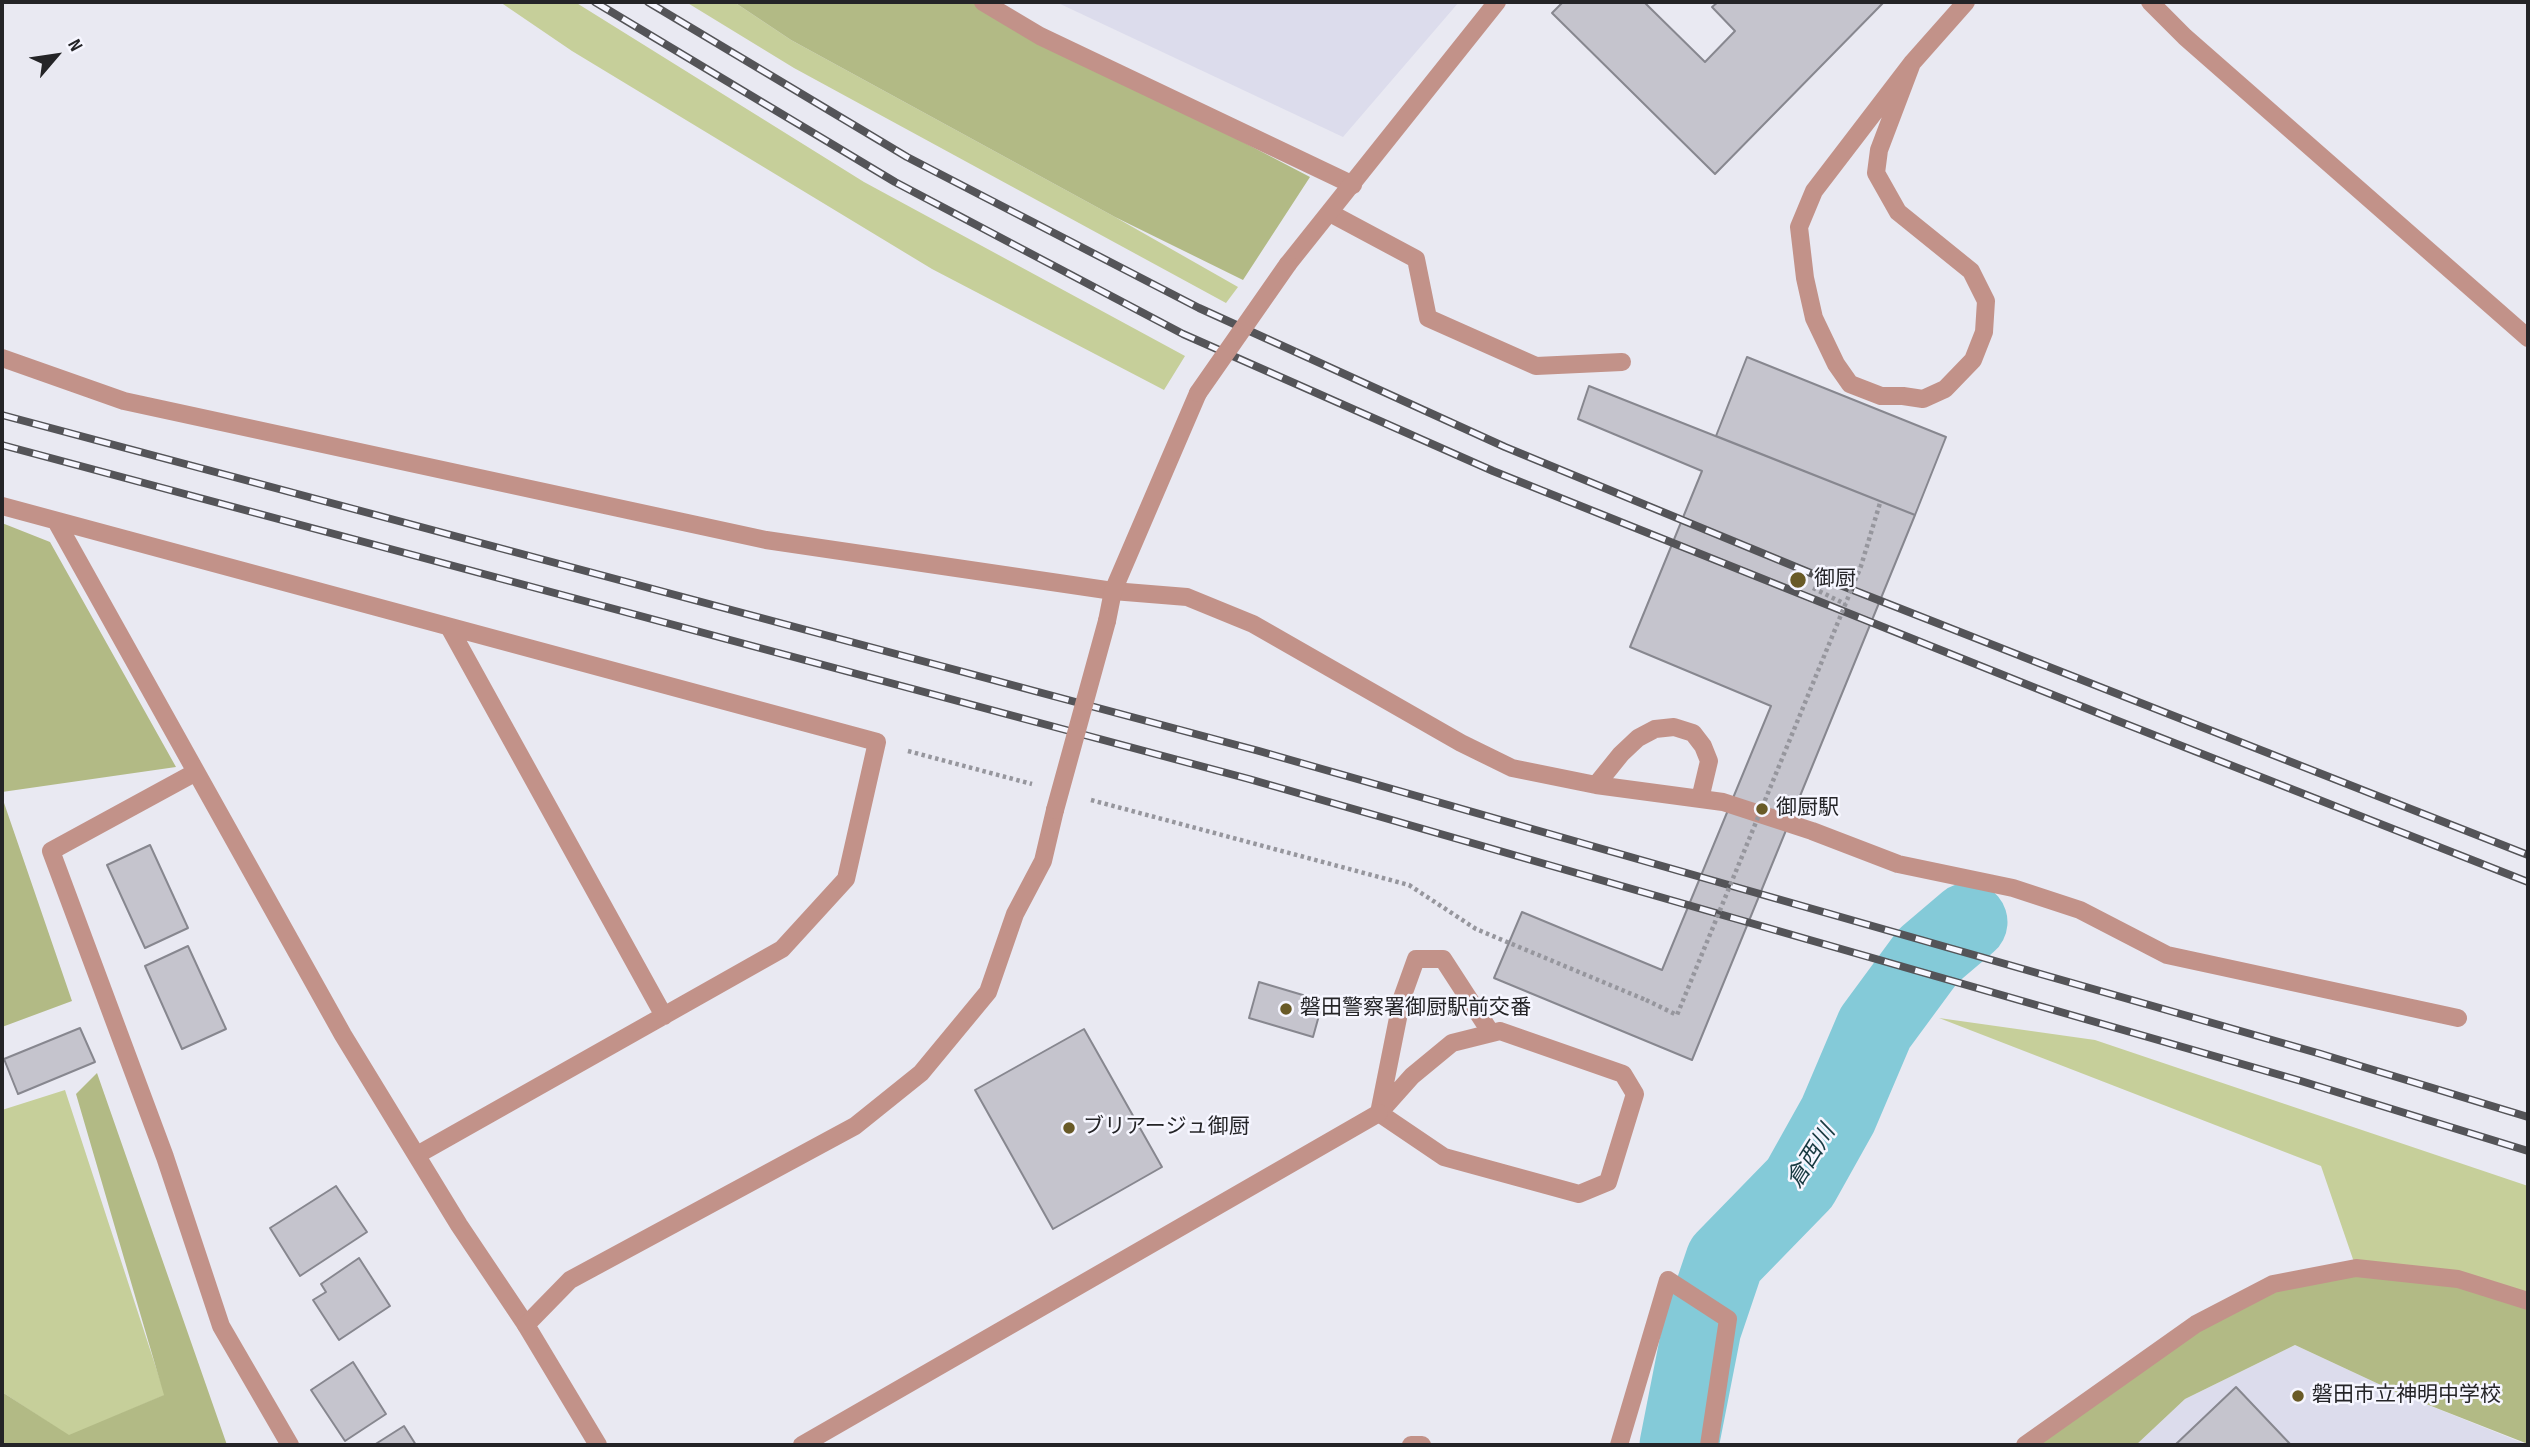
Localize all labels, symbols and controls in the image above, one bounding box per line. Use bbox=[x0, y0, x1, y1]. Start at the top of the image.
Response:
north arrow bbox=[21, 21, 91, 91]
text: N bbox=[62, 36, 87, 56]
place label: 御厨 bbox=[1814, 567, 1856, 593]
marker: 御厨 bbox=[1788, 570, 1808, 590]
place label: 御厨駅 bbox=[1776, 796, 1839, 822]
marker: 御厨駅 bbox=[1754, 801, 1770, 817]
place label: 磐田警察署御厨駅前交番 bbox=[1300, 996, 1531, 1022]
marker: 磐田警察署御厨駅前交番 bbox=[1278, 1001, 1294, 1017]
place label: ブリアージュ御厨 bbox=[1083, 1115, 1250, 1141]
marker: ブリアージュ御厨 bbox=[1061, 1120, 1077, 1136]
water label: 倉西川 bbox=[1782, 1120, 1842, 1194]
place label: 磐田市立神明中学校 bbox=[2312, 1383, 2501, 1409]
marker: 磐田市立神明中学校 bbox=[2290, 1388, 2306, 1404]

